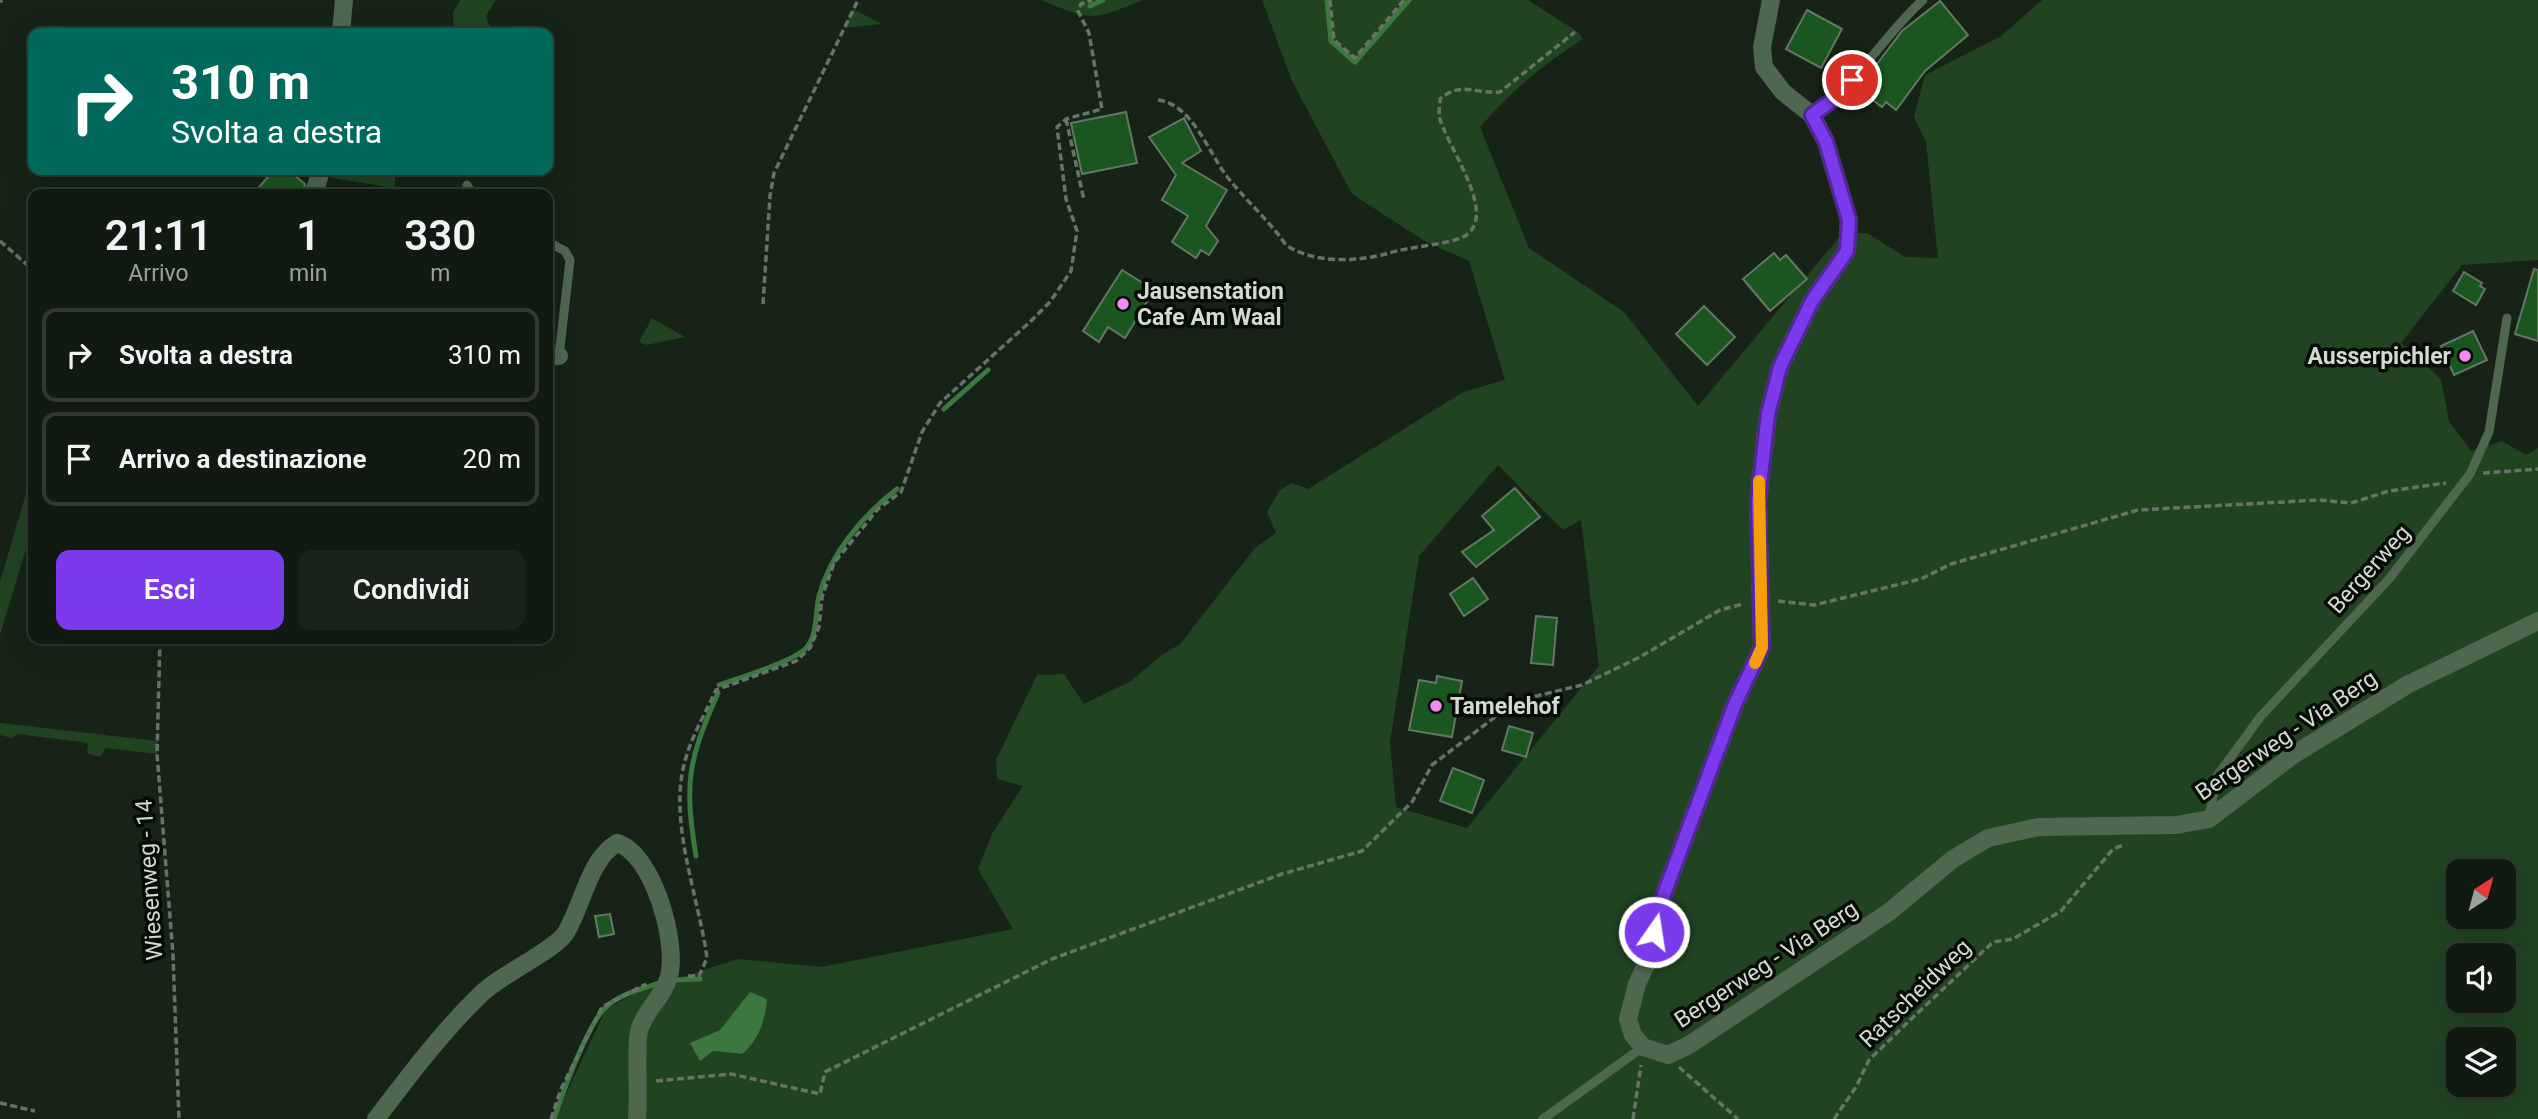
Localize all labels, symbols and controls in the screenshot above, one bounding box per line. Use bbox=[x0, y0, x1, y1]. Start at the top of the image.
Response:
pin bbox=[1822, 50, 1882, 110]
text: 310 m bbox=[171, 54, 310, 111]
icon: right bbox=[56, 56, 147, 147]
icon: arrive bbox=[1833, 61, 1871, 99]
text: Svolta a destra bbox=[171, 113, 382, 151]
text: 21:11 bbox=[105, 211, 212, 260]
text: 1 bbox=[296, 211, 320, 260]
text: 330 bbox=[404, 211, 476, 260]
text: Arrivo bbox=[128, 260, 189, 287]
text: min bbox=[289, 260, 327, 287]
text: m bbox=[430, 260, 450, 287]
place label: Jausenstation Cafe Am Waal bbox=[1137, 278, 1284, 331]
marker: Jausenstation Cafe Am Waal bbox=[1115, 296, 1131, 312]
icon: right bbox=[60, 336, 98, 374]
text: Svolta a destra bbox=[119, 340, 293, 370]
text: 310 m bbox=[448, 340, 521, 370]
place label: Ausserpichler bbox=[2307, 343, 2452, 370]
marker: Ausserpichler bbox=[2457, 348, 2473, 364]
icon: arrive bbox=[60, 440, 98, 478]
text: Arrivo a destinazione bbox=[119, 444, 366, 474]
text: 20 m bbox=[463, 444, 521, 474]
street label: Bergerweg bbox=[2323, 520, 2416, 619]
button: Esci bbox=[56, 550, 284, 630]
button: Condividi bbox=[298, 550, 525, 630]
street label: Bergerweg - Via Berg bbox=[2191, 665, 2382, 806]
place label: Tamelehof bbox=[1450, 693, 1561, 720]
marker: Tamelehof bbox=[1428, 698, 1444, 714]
street label: Wiesenweg - 14 bbox=[130, 799, 169, 961]
north arrow bbox=[2446, 859, 2516, 929]
map controls bbox=[2446, 859, 2516, 1097]
position arrow bbox=[1617, 895, 1691, 969]
street label: Bergerweg - Via Berg bbox=[1670, 895, 1863, 1034]
street label: Ratscheidweg bbox=[1854, 934, 1977, 1053]
button: sound bbox=[2446, 943, 2516, 1013]
button: layers bbox=[2446, 1027, 2516, 1097]

